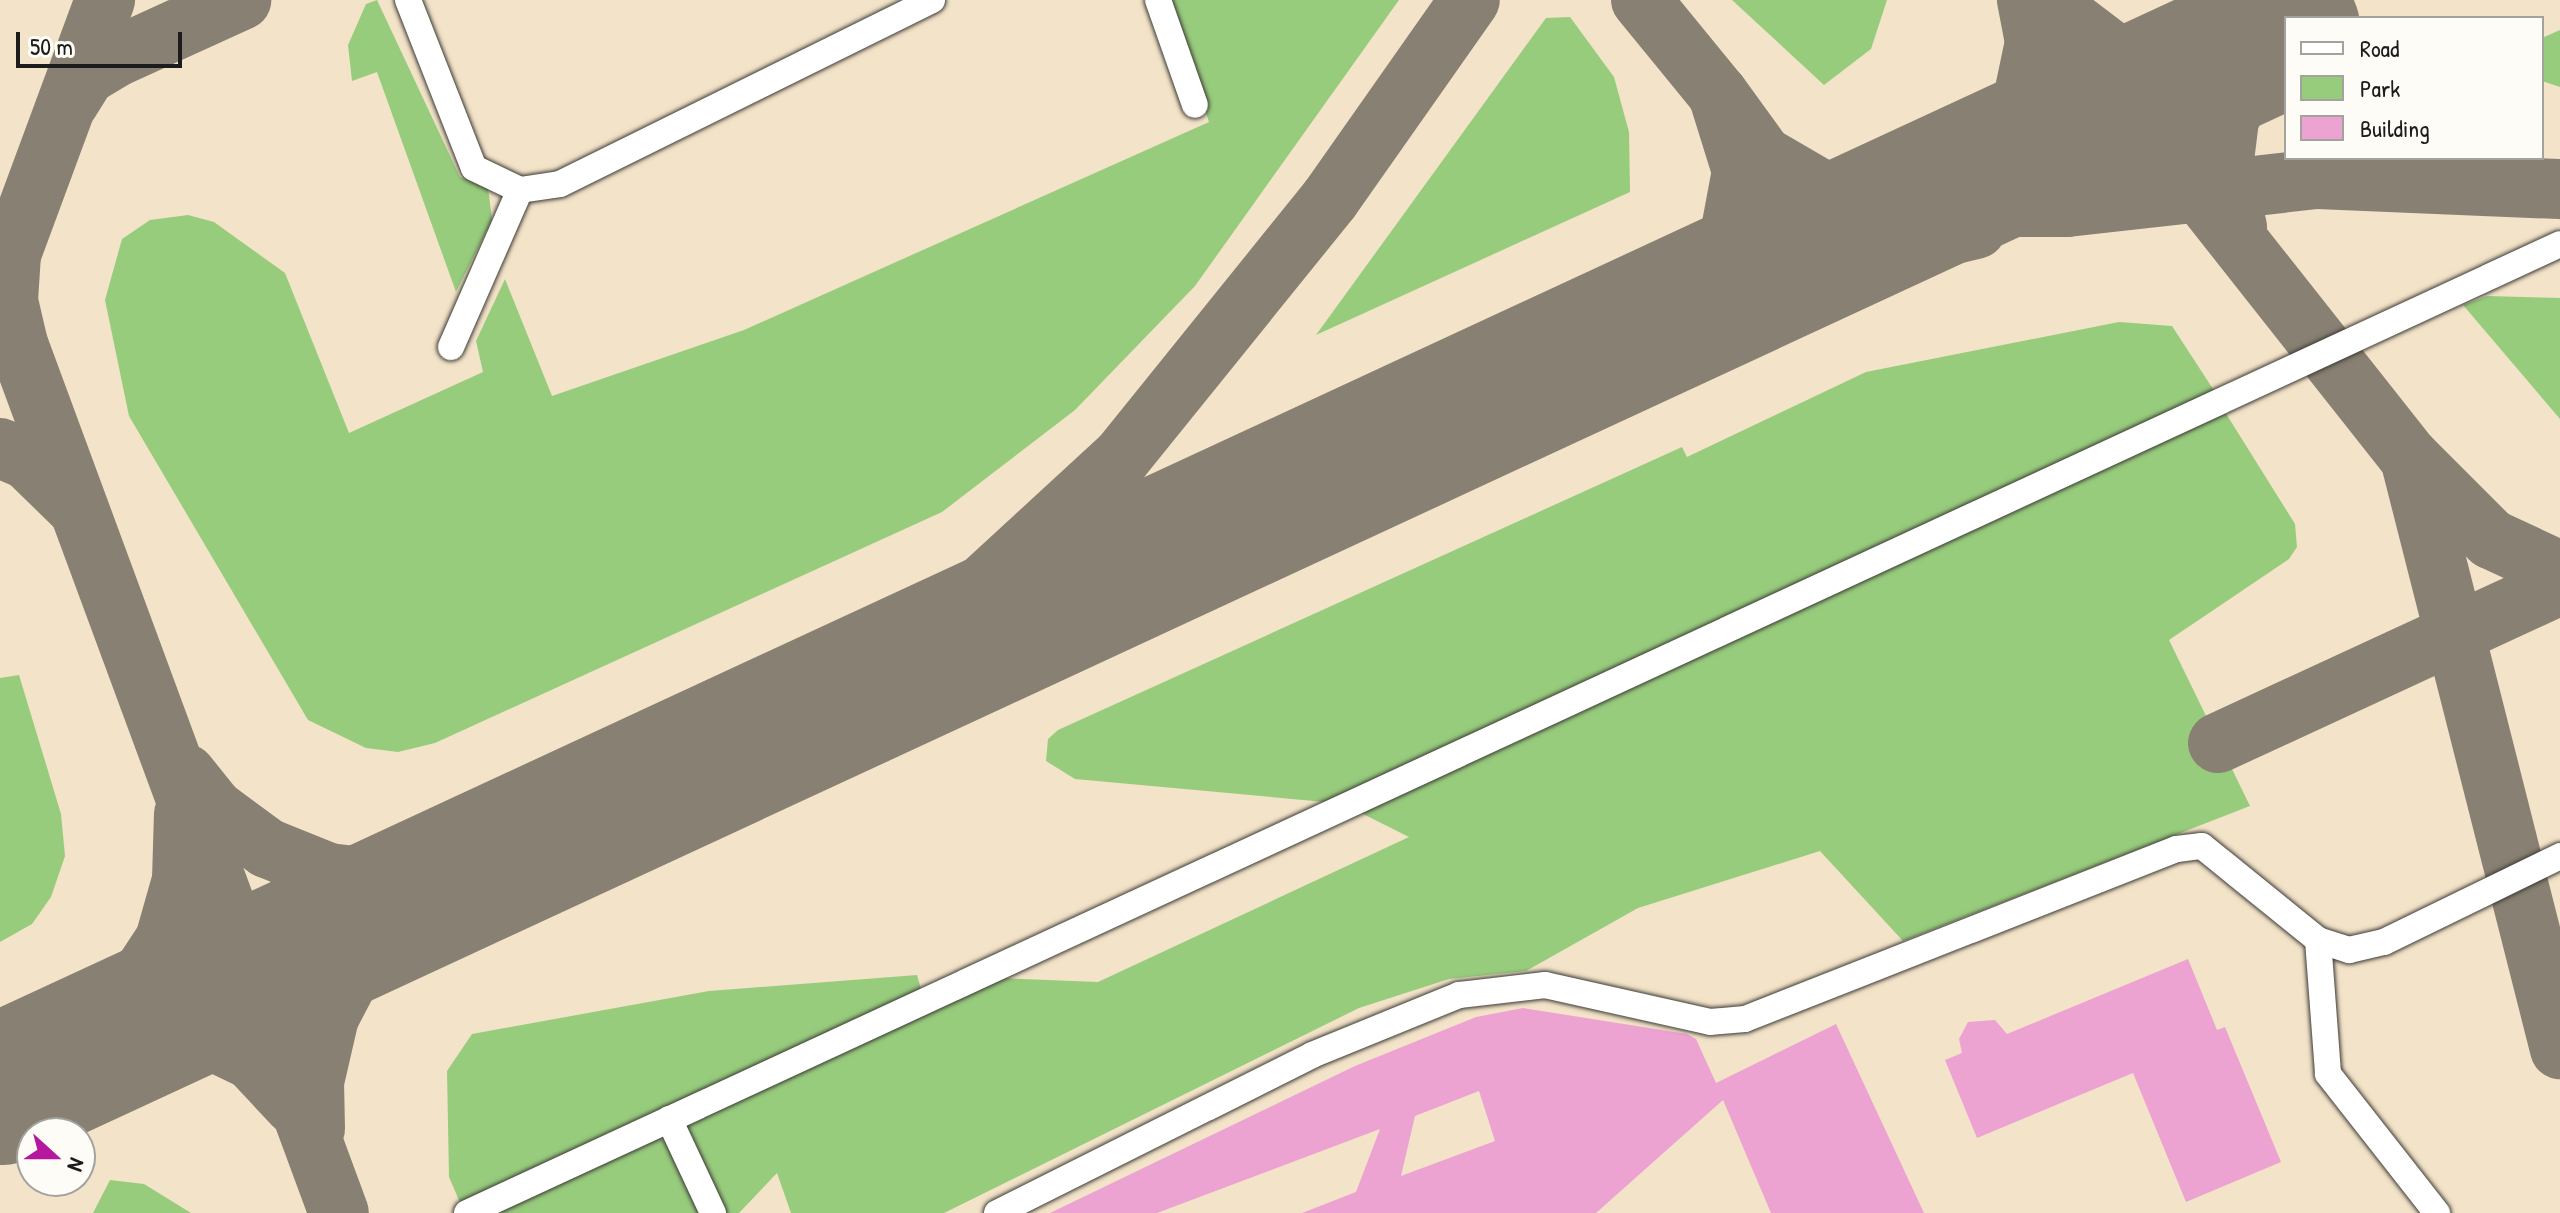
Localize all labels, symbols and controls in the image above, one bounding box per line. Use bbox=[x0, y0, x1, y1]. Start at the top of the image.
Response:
scale bar bbox=[20, 16, 186, 66]
legend bbox=[2284, 16, 2544, 160]
text: 50 m bbox=[30, 30, 73, 62]
text: Road bbox=[2360, 32, 2399, 64]
text: Park bbox=[2360, 72, 2400, 104]
text: Building bbox=[2360, 112, 2430, 144]
north arrow bbox=[16, 1117, 96, 1197]
text: N bbox=[60, 1154, 93, 1176]

